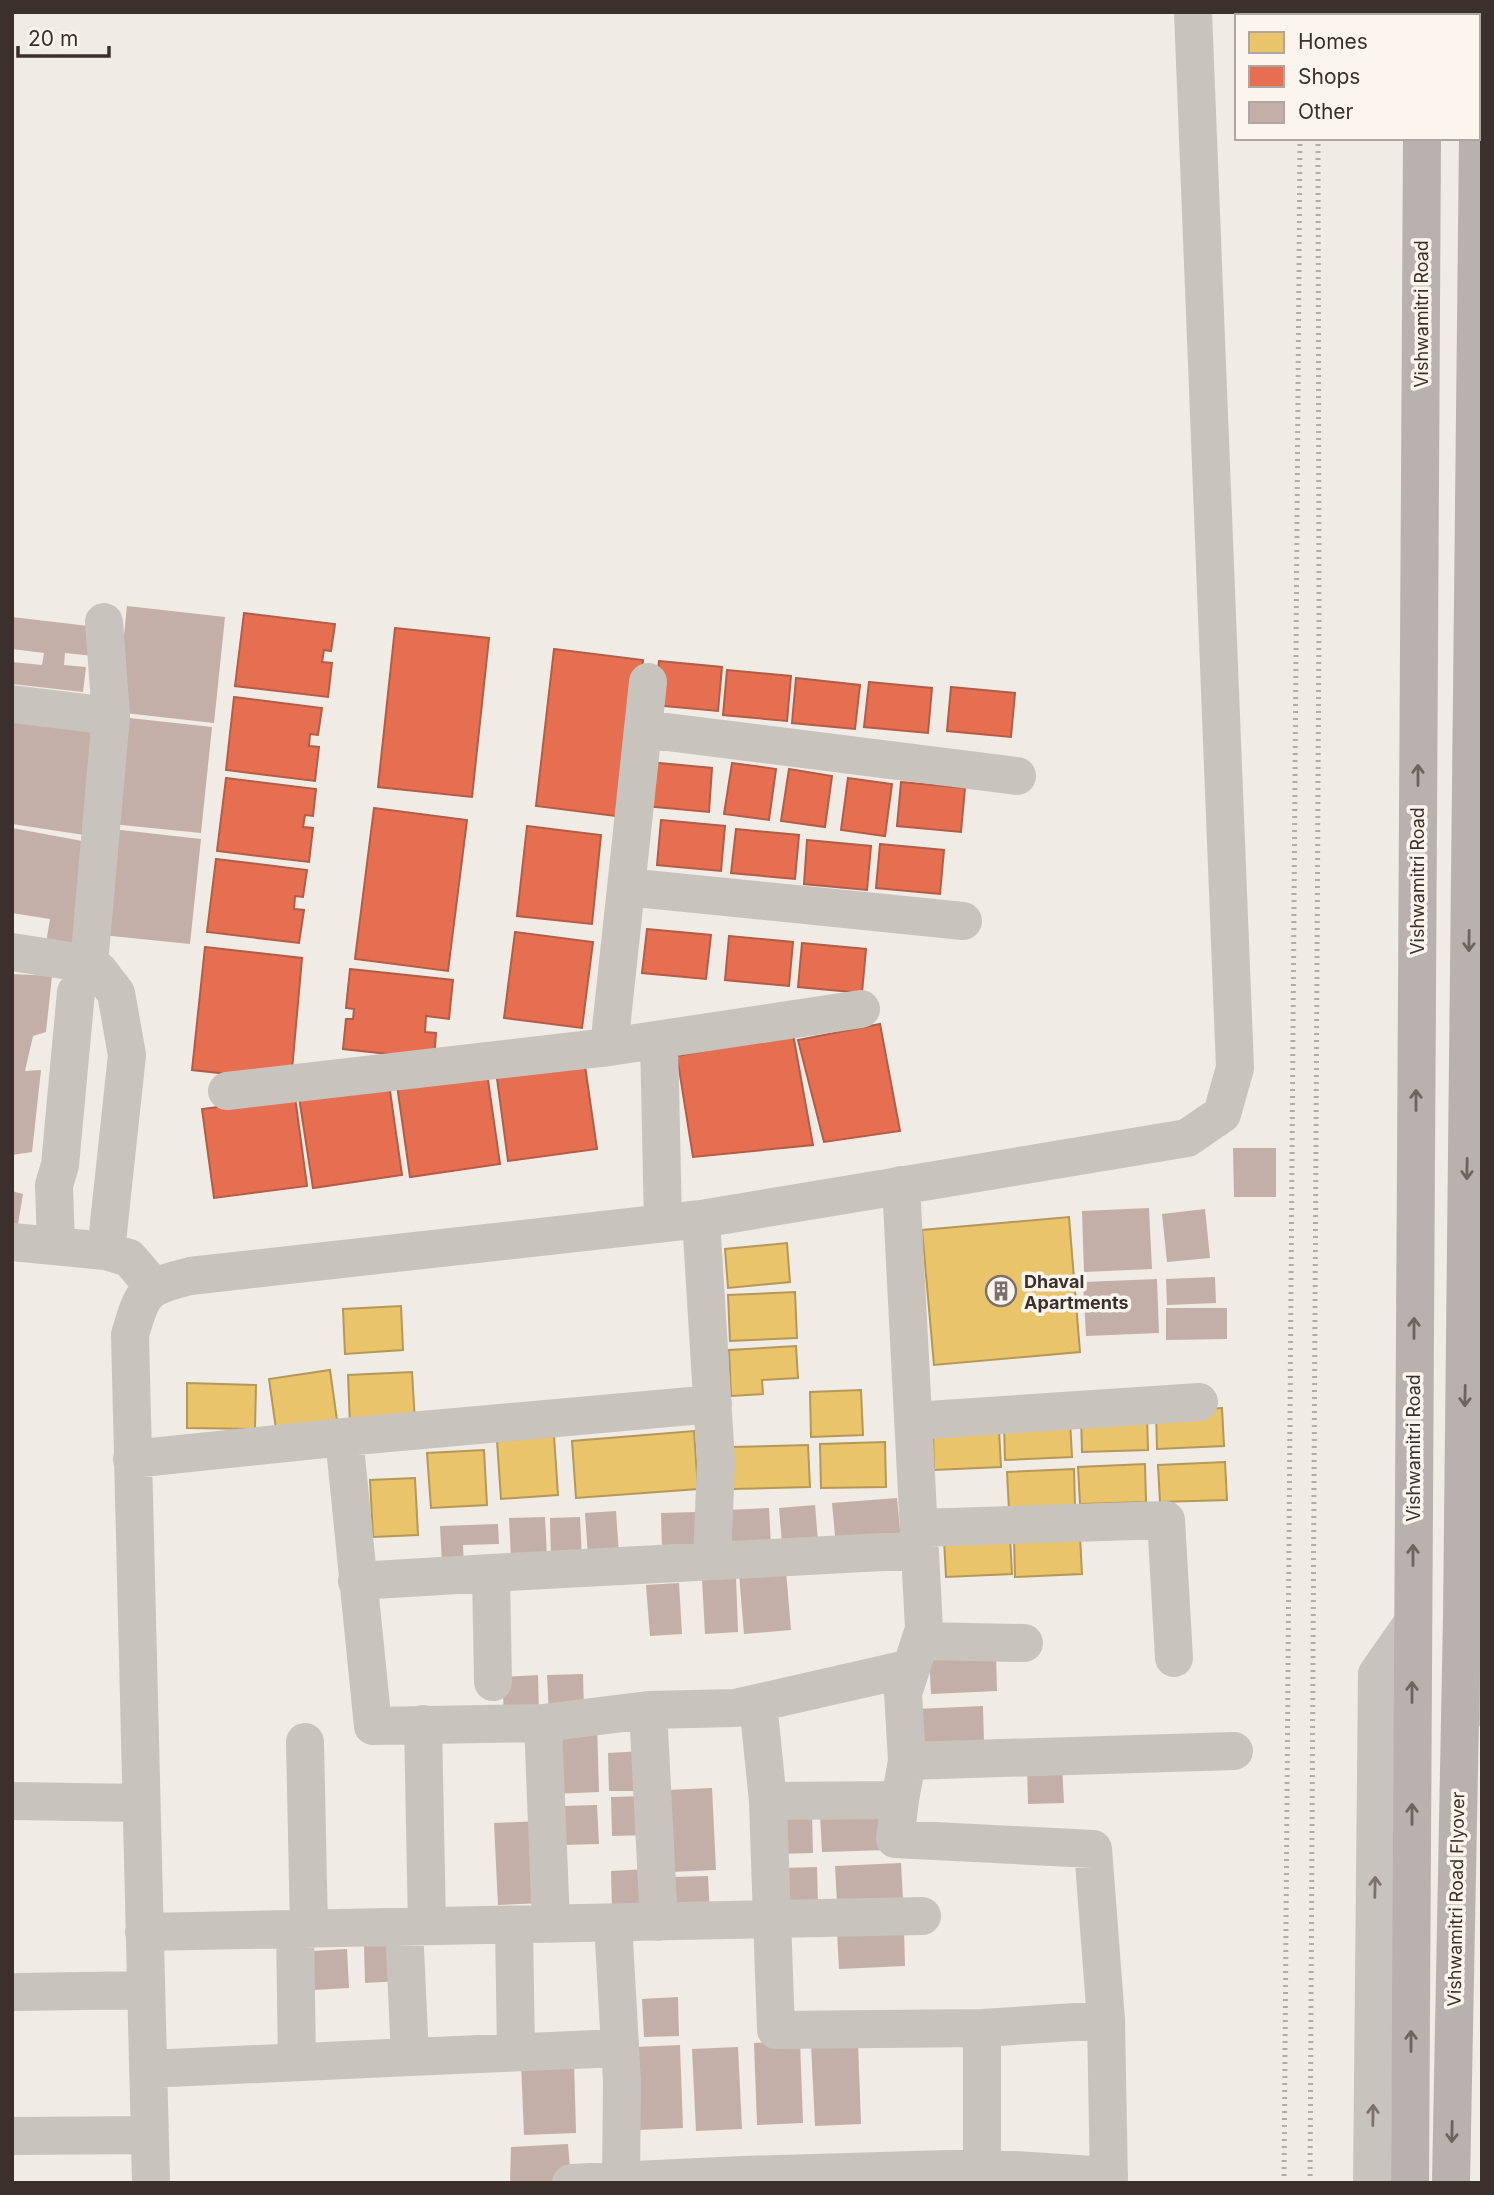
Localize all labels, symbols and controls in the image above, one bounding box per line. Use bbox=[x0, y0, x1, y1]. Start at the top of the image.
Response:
scale bar bbox=[18, 14, 108, 58]
legend bbox=[1235, 14, 1480, 140]
text: 20 m bbox=[28, 26, 78, 51]
text: Homes bbox=[1298, 29, 1368, 54]
text: Shops bbox=[1298, 64, 1360, 89]
text: Other bbox=[1298, 99, 1354, 124]
street label: Vishwamitri Road bbox=[1411, 240, 1432, 388]
one-way arrow bbox=[1411, 764, 1425, 787]
street label: Vishwamitri Road bbox=[1407, 807, 1428, 955]
one-way arrow bbox=[1462, 930, 1476, 953]
one-way arrow bbox=[1409, 1089, 1423, 1112]
one-way arrow bbox=[1460, 1157, 1474, 1180]
place label: Dhaval Apartments bbox=[1024, 1271, 1129, 1313]
building icon: Dhaval Apartments bbox=[984, 1274, 1018, 1308]
one-way arrow bbox=[1407, 1317, 1421, 1340]
street label: Vishwamitri Road bbox=[1403, 1374, 1424, 1522]
one-way arrow bbox=[1458, 1385, 1471, 1408]
one-way arrow bbox=[1406, 1544, 1419, 1567]
one-way arrow bbox=[1405, 1680, 1419, 1703]
street label: Vishwamitri Road Flyover bbox=[1444, 1791, 1468, 2007]
one-way arrow bbox=[1405, 1802, 1419, 1825]
one-way arrow bbox=[1368, 1876, 1382, 1899]
one-way arrow bbox=[1404, 2030, 1418, 2053]
one-way arrow bbox=[1366, 2103, 1380, 2126]
one-way arrow bbox=[1445, 2120, 1458, 2143]

